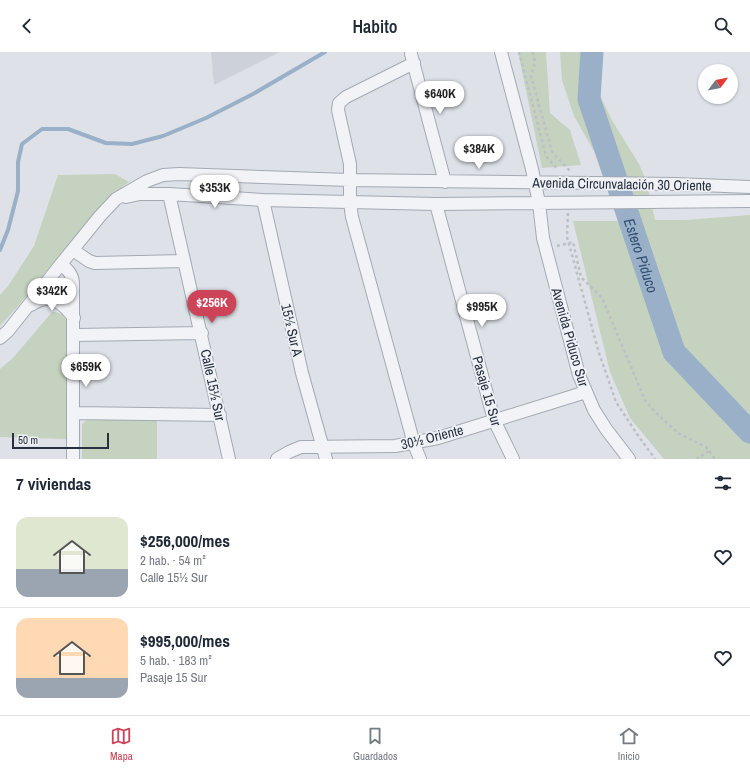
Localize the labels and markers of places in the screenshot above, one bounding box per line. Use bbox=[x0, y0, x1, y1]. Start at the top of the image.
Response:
pin: $640K bbox=[412, 81, 468, 115]
pin: $384K bbox=[451, 136, 507, 170]
pin: $353K bbox=[187, 175, 243, 209]
pin: $342K bbox=[24, 278, 80, 312]
pin: $256K bbox=[184, 290, 240, 324]
pin: $995K bbox=[454, 294, 510, 328]
pin: $659K bbox=[58, 354, 114, 388]

